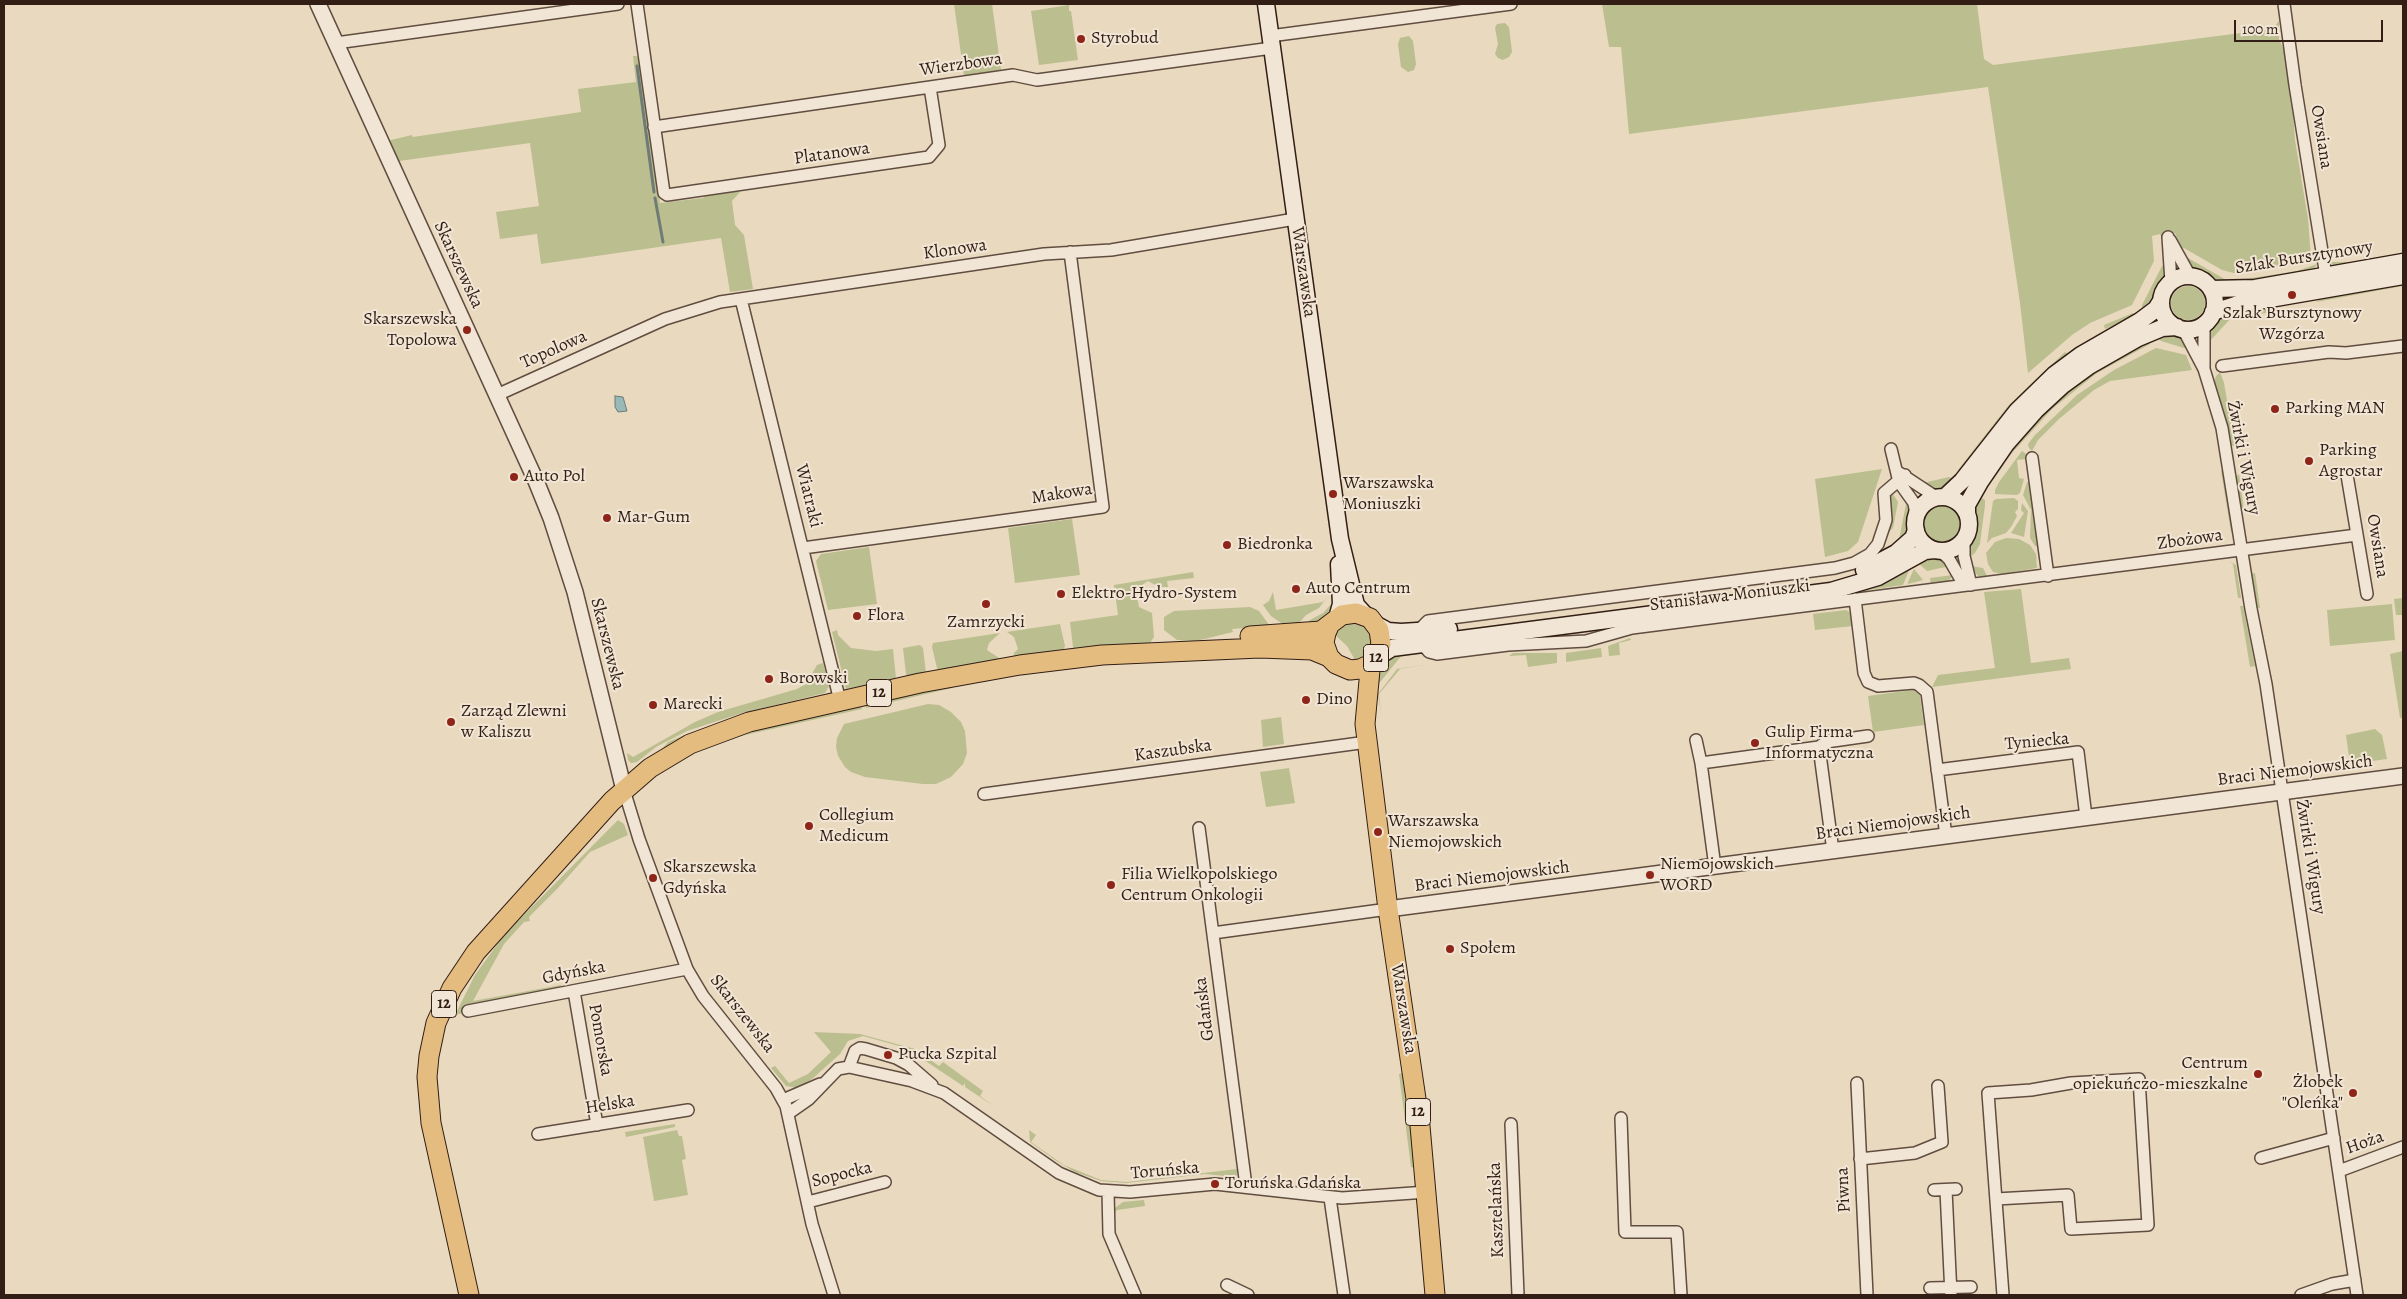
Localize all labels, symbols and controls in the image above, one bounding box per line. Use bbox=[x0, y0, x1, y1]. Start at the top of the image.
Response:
scale bar bbox=[2237, 10, 2386, 42]
text: 100 m bbox=[2242, 19, 2279, 39]
place label: Styrobud bbox=[1091, 28, 1159, 50]
marker: Styrobud bbox=[1075, 33, 1087, 45]
street label: Wierzbowa bbox=[918, 49, 1004, 81]
street label: Owsiana bbox=[2305, 104, 2337, 170]
street label: Platanowa bbox=[793, 138, 871, 170]
street label: Skarszewska bbox=[428, 218, 488, 312]
street label: Warszawska bbox=[1286, 225, 1320, 319]
street label: Klonowa bbox=[922, 235, 988, 265]
street label: Szlak Bursztynowy bbox=[2234, 236, 2374, 280]
marker: Szlak Bursztynowy Wzgórza bbox=[2286, 289, 2298, 301]
place label: Szlak Bursztynowy Wzgórza bbox=[2222, 303, 2362, 346]
place label: Skarszewska Topolowa bbox=[363, 309, 457, 352]
marker: Skarszewska Topolowa bbox=[461, 324, 473, 336]
street label: Topolowa bbox=[518, 326, 590, 374]
place label: Parking MAN bbox=[2285, 398, 2385, 420]
street label: Żwirki i Wigury bbox=[2221, 399, 2265, 517]
marker: Parking MAN bbox=[2269, 403, 2281, 415]
place label: Parking Agrostar bbox=[2319, 440, 2383, 482]
marker: Parking Agrostar bbox=[2303, 455, 2315, 467]
street label: Wiatraki bbox=[790, 462, 826, 530]
place label: Auto Pol bbox=[524, 466, 585, 488]
marker: Auto Pol bbox=[508, 471, 520, 483]
place label: Warszawska Moniuszki bbox=[1343, 473, 1434, 516]
street label: Makowa bbox=[1030, 479, 1094, 509]
marker: Warszawska Moniuszki bbox=[1327, 488, 1339, 500]
place label: Mar-Gum bbox=[617, 507, 690, 529]
marker: Mar-Gum bbox=[601, 512, 613, 524]
street label: Owsiana bbox=[2361, 513, 2393, 579]
street label: Zbożowa bbox=[2156, 525, 2224, 555]
place label: Biedronka bbox=[1237, 534, 1313, 556]
marker: Biedronka bbox=[1221, 539, 1233, 551]
street label: Stanisława Moniuszki bbox=[1649, 575, 1811, 617]
place label: Auto Centrum bbox=[1306, 578, 1411, 600]
place label: Elektro-Hydro-System bbox=[1071, 583, 1237, 605]
marker: Auto Centrum bbox=[1290, 583, 1302, 595]
marker: Elektro-Hydro-System bbox=[1055, 588, 1067, 600]
street label: Skarszewska bbox=[585, 596, 629, 692]
marker: Zamrzycki bbox=[980, 598, 992, 610]
place label: Flora bbox=[867, 605, 905, 627]
marker: Flora bbox=[851, 610, 863, 622]
place label: Zamrzycki bbox=[947, 612, 1025, 634]
road number: 12 bbox=[1364, 644, 1388, 671]
place label: Borowski bbox=[779, 668, 848, 690]
marker: Borowski bbox=[763, 673, 775, 685]
road number: 12 bbox=[866, 680, 892, 706]
place label: Dino bbox=[1316, 689, 1353, 711]
place label: Marecki bbox=[663, 694, 723, 716]
marker: Dino bbox=[1300, 694, 1312, 706]
marker: Marecki bbox=[647, 699, 659, 711]
place label: Zarząd Zlewni w Kaliszu bbox=[461, 701, 567, 744]
marker: Zarząd Zlewni w Kaliszu bbox=[445, 716, 457, 728]
place label: Gulip Firma Informatyczna bbox=[1765, 722, 1874, 764]
street label: Tyniecka bbox=[2004, 728, 2070, 756]
street label: Kaszubska bbox=[1133, 735, 1213, 767]
marker: Gulip Firma Informatyczna bbox=[1749, 737, 1761, 749]
street label: Braci Niemojowskich bbox=[2216, 751, 2374, 791]
street label: Żwirki i Wigury bbox=[2290, 798, 2330, 916]
street label: Braci Niemojowskich bbox=[1814, 802, 1972, 846]
place label: Collegium Medicum bbox=[819, 805, 894, 848]
place label: Warszawska Niemojowskich bbox=[1388, 811, 1502, 854]
marker: Collegium Medicum bbox=[803, 820, 815, 832]
marker: Warszawska Niemojowskich bbox=[1372, 826, 1384, 838]
place label: Niemojowskich WORD bbox=[1660, 854, 1774, 896]
place label: Skarszewska Gdyńska bbox=[663, 857, 757, 900]
street label: Braci Niemojowskich bbox=[1413, 857, 1571, 897]
place label: Filia Wielkopolskiego Centrum Onkologii bbox=[1121, 864, 1277, 906]
marker: Niemojowskich WORD bbox=[1644, 869, 1656, 881]
marker: Skarszewska Gdyńska bbox=[647, 872, 659, 884]
marker: Filia Wielkopolskiego Centrum Onkologii bbox=[1105, 879, 1117, 891]
place label: Społem bbox=[1460, 938, 1516, 960]
marker: Społem bbox=[1444, 943, 1456, 955]
street label: Gdyńska bbox=[541, 956, 607, 990]
street label: Warszawska bbox=[1385, 962, 1421, 1056]
street label: Skarszewska bbox=[705, 970, 779, 1058]
street label: Gdańska bbox=[1190, 976, 1220, 1042]
road number: 12 bbox=[432, 991, 456, 1018]
street label: Pomorska bbox=[583, 1002, 617, 1078]
place label: Pucka Szpital bbox=[898, 1044, 997, 1066]
marker: Pucka Szpital bbox=[882, 1049, 894, 1061]
place label: Centrum opiekuńczo-mieszkalne bbox=[2073, 1053, 2248, 1096]
marker: Centrum opiekuńczo-mieszkalne bbox=[2252, 1068, 2264, 1080]
place label: Żłobek "Oleńka" bbox=[2282, 1072, 2343, 1114]
marker: Żłobek "Oleńka" bbox=[2347, 1087, 2359, 1099]
street label: Helska bbox=[584, 1090, 636, 1120]
road number: 12 bbox=[1406, 1098, 1430, 1126]
street label: Hoża bbox=[2343, 1126, 2387, 1160]
street label: Sopocka bbox=[810, 1157, 874, 1193]
street label: Toruńska bbox=[1130, 1157, 1200, 1185]
street label: Kasztelańska bbox=[1485, 1162, 1509, 1258]
street label: Piwna bbox=[1832, 1167, 1856, 1213]
place label: Toruńska Gdańska bbox=[1225, 1173, 1361, 1195]
marker: Toruńska Gdańska bbox=[1209, 1178, 1221, 1190]

